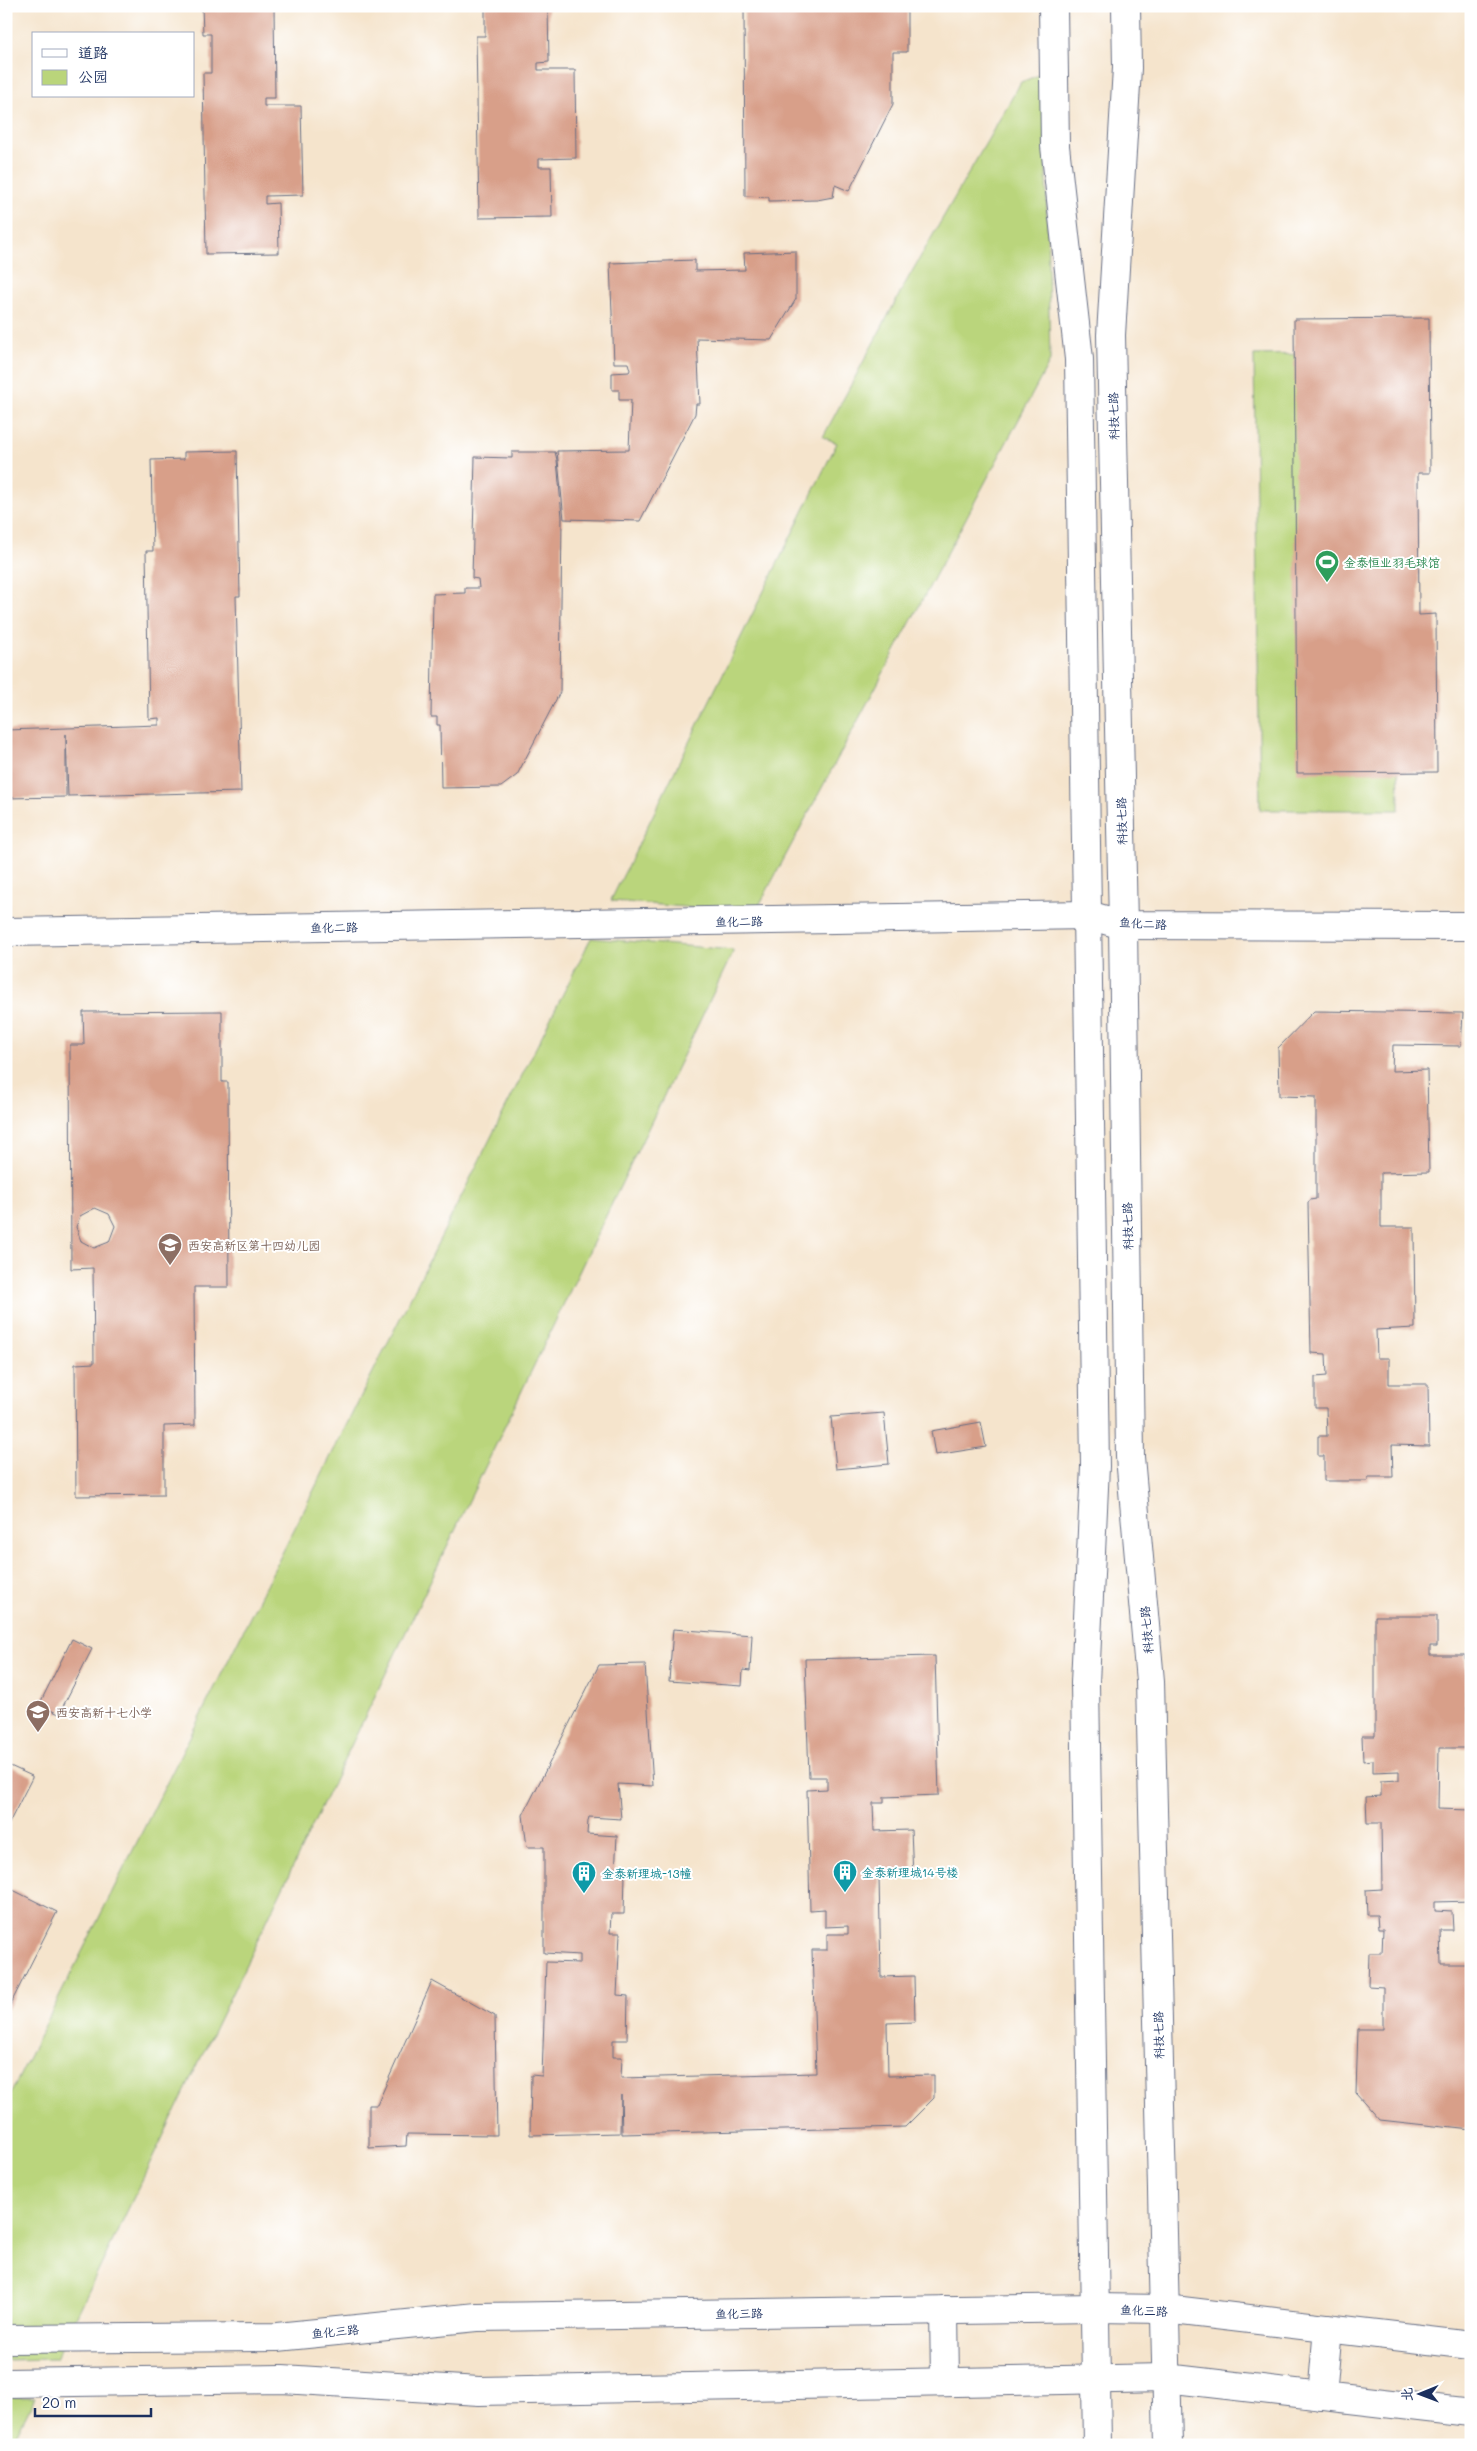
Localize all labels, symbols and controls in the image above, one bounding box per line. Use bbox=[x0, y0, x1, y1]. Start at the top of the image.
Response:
legend bbox=[32, 32, 195, 98]
text: 道路 bbox=[78, 42, 108, 62]
text: 公园 bbox=[78, 66, 108, 86]
street label: 科技七路 bbox=[1105, 392, 1121, 440]
sports icon: 金泰恒业羽毛球馆 bbox=[1314, 549, 1340, 583]
place label: 金泰恒业羽毛球馆 bbox=[1344, 554, 1440, 570]
street label: 科技七路 bbox=[1113, 797, 1129, 845]
street label: 鱼化二路 bbox=[715, 913, 763, 929]
street label: 鱼化二路 bbox=[1119, 914, 1167, 932]
street label: 鱼化二路 bbox=[310, 919, 358, 935]
street label: 科技七路 bbox=[1119, 1202, 1135, 1250]
school or university icon: 西安高新区第十四幼儿园 bbox=[157, 1232, 183, 1266]
place label: 西安高新区第十四幼儿园 bbox=[188, 1237, 320, 1253]
street label: 科技七路 bbox=[1136, 1605, 1156, 1655]
school or university icon: 西安高新十七小学 bbox=[25, 1699, 51, 1733]
place label: 西安高新十七小学 bbox=[56, 1704, 152, 1720]
building icon: 金泰新理城14号楼 bbox=[832, 1859, 858, 1893]
building icon: 金泰新理城-13幢 bbox=[571, 1860, 597, 1894]
place label: 金泰新理城14号楼 bbox=[862, 1864, 958, 1880]
place label: 金泰新理城-13幢 bbox=[602, 1865, 691, 1881]
street label: 科技七路 bbox=[1150, 2011, 1166, 2059]
street label: 鱼化三路 bbox=[1120, 2301, 1168, 2319]
street label: 鱼化三路 bbox=[715, 2305, 763, 2321]
street label: 鱼化三路 bbox=[310, 2321, 360, 2341]
north arrow bbox=[1394, 2368, 1444, 2418]
scale bar bbox=[35, 2386, 151, 2418]
text: 北 bbox=[1397, 2387, 1416, 2401]
text: 20 m bbox=[42, 2392, 76, 2412]

